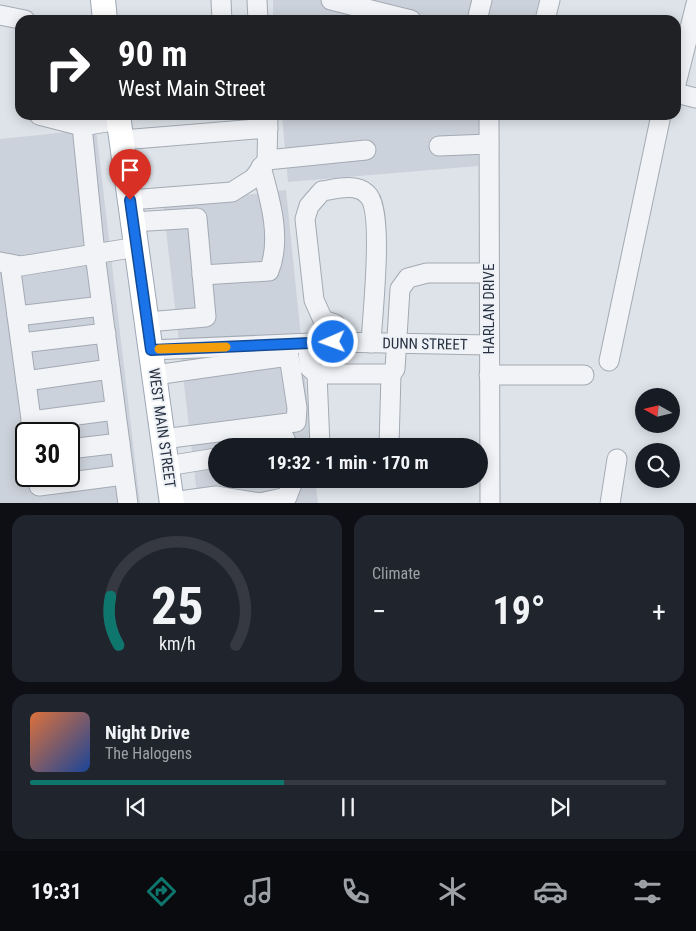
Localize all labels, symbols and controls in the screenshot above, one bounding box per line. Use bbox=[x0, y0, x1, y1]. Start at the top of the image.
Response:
text: 90 m bbox=[118, 34, 187, 75]
icon: right bbox=[35, 35, 100, 100]
text: West Main Street bbox=[118, 76, 266, 101]
pin bbox=[109, 149, 151, 200]
icon: arrive bbox=[116, 156, 144, 184]
street label: HARLAN DRIVE bbox=[480, 264, 498, 354]
position arrow bbox=[306, 315, 358, 367]
street label: DUNN STREET bbox=[382, 334, 468, 354]
street label: WEST MAIN STREET bbox=[145, 367, 179, 489]
north arrow bbox=[635, 388, 680, 432]
map controls bbox=[635, 388, 680, 488]
speed limit sign: 30 bbox=[15, 422, 80, 487]
button: search bbox=[635, 443, 680, 488]
text: 19:32 · 1 min · 170 m bbox=[267, 451, 429, 474]
text: Climate bbox=[372, 564, 420, 583]
text: 25 bbox=[151, 576, 203, 637]
text: 19° bbox=[492, 589, 546, 633]
text: − bbox=[372, 595, 386, 628]
text: + bbox=[652, 595, 666, 628]
text: km/h bbox=[159, 633, 195, 654]
text: Night Drive bbox=[105, 721, 190, 744]
text: The Halogens bbox=[105, 744, 192, 763]
icon: previous bbox=[122, 793, 150, 821]
icon: pause bbox=[334, 793, 362, 821]
icon: next bbox=[546, 793, 574, 821]
icon: directions bbox=[144, 874, 179, 909]
icon: music bbox=[241, 874, 276, 909]
icon: phone bbox=[338, 874, 373, 909]
icon: climate bbox=[435, 874, 470, 909]
icon: car bbox=[533, 874, 568, 909]
icon: filters bbox=[630, 874, 665, 909]
text: 19:31 bbox=[31, 879, 82, 904]

